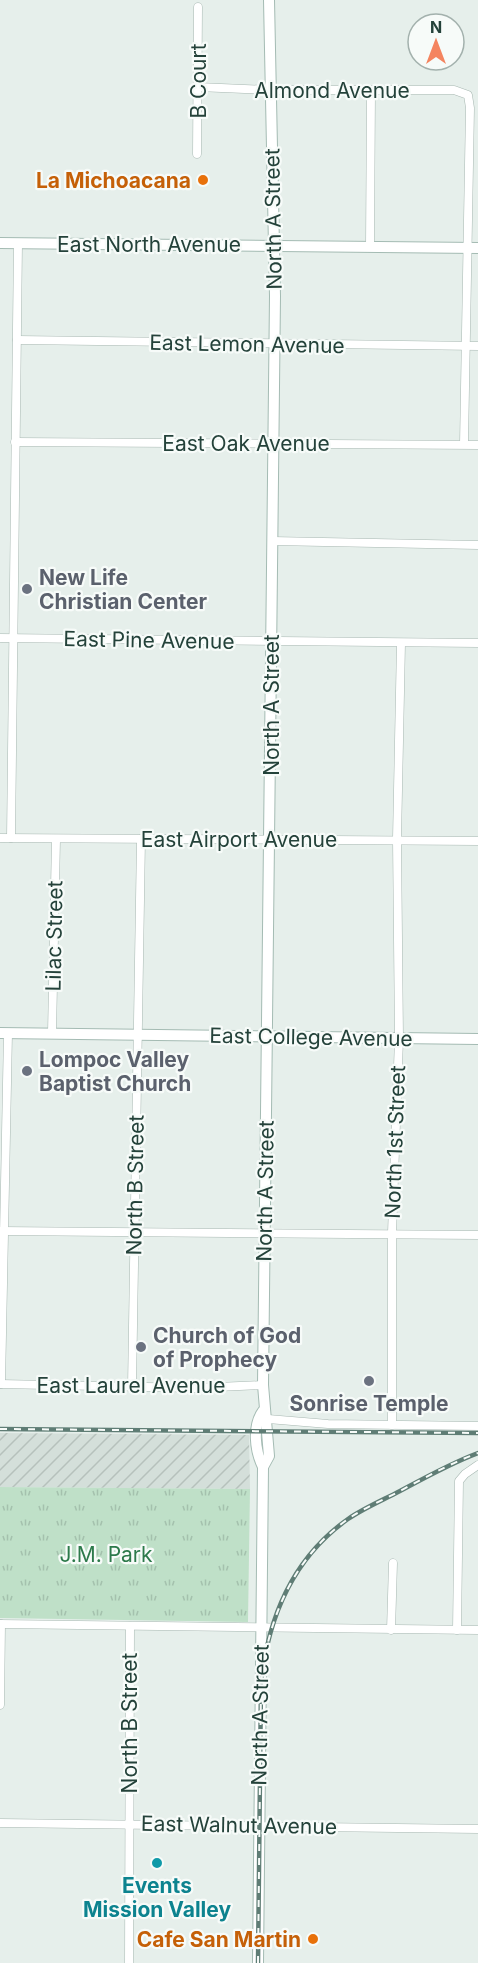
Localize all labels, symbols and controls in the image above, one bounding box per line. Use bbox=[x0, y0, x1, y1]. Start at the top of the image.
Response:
north arrow bbox=[406, 12, 466, 72]
text: N bbox=[430, 17, 442, 37]
street label: B Court bbox=[186, 43, 211, 119]
street label: Almond Avenue bbox=[254, 78, 410, 103]
street label: North A Street bbox=[259, 148, 287, 290]
place label: La Michoacana bbox=[36, 168, 191, 193]
marker: La Michoacana bbox=[196, 173, 210, 187]
street label: East North Avenue bbox=[57, 232, 241, 257]
street label: East Lemon Avenue bbox=[149, 330, 345, 358]
street label: East Oak Avenue bbox=[162, 431, 330, 456]
place label: New Life Christian Center bbox=[39, 565, 207, 614]
marker: New Life Christian Center bbox=[20, 582, 34, 596]
street label: East Pine Avenue bbox=[63, 626, 235, 654]
street label: North A Street bbox=[259, 634, 284, 776]
street label: East Airport Avenue bbox=[141, 827, 337, 852]
street label: Lilac Street bbox=[41, 880, 67, 992]
street label: East College Avenue bbox=[209, 1023, 413, 1051]
place label: Lompoc Valley Baptist Church bbox=[39, 1047, 191, 1096]
marker: Lompoc Valley Baptist Church bbox=[20, 1064, 34, 1078]
street label: North 1st Street bbox=[380, 1065, 410, 1219]
street label: North B Street bbox=[121, 1114, 149, 1256]
street label: North A Street bbox=[251, 1120, 279, 1262]
place label: Church of God of Prophecy bbox=[153, 1323, 301, 1372]
marker: Church of God of Prophecy bbox=[134, 1340, 148, 1354]
street label: East Laurel Avenue bbox=[37, 1373, 225, 1398]
marker: Sonrise Temple bbox=[362, 1374, 376, 1388]
place label: Sonrise Temple bbox=[290, 1391, 448, 1416]
park label: J.M. Park bbox=[59, 1542, 153, 1567]
street label: North A Street bbox=[246, 1644, 274, 1786]
street label: North B Street bbox=[117, 1653, 142, 1793]
street label: East Walnut Avenue bbox=[141, 1811, 337, 1839]
marker: Events Mission Valley bbox=[150, 1856, 164, 1870]
place label: Events Mission Valley bbox=[83, 1873, 231, 1922]
place label: Cafe San Martin bbox=[137, 1927, 301, 1952]
marker: Cafe San Martin bbox=[306, 1932, 320, 1946]

